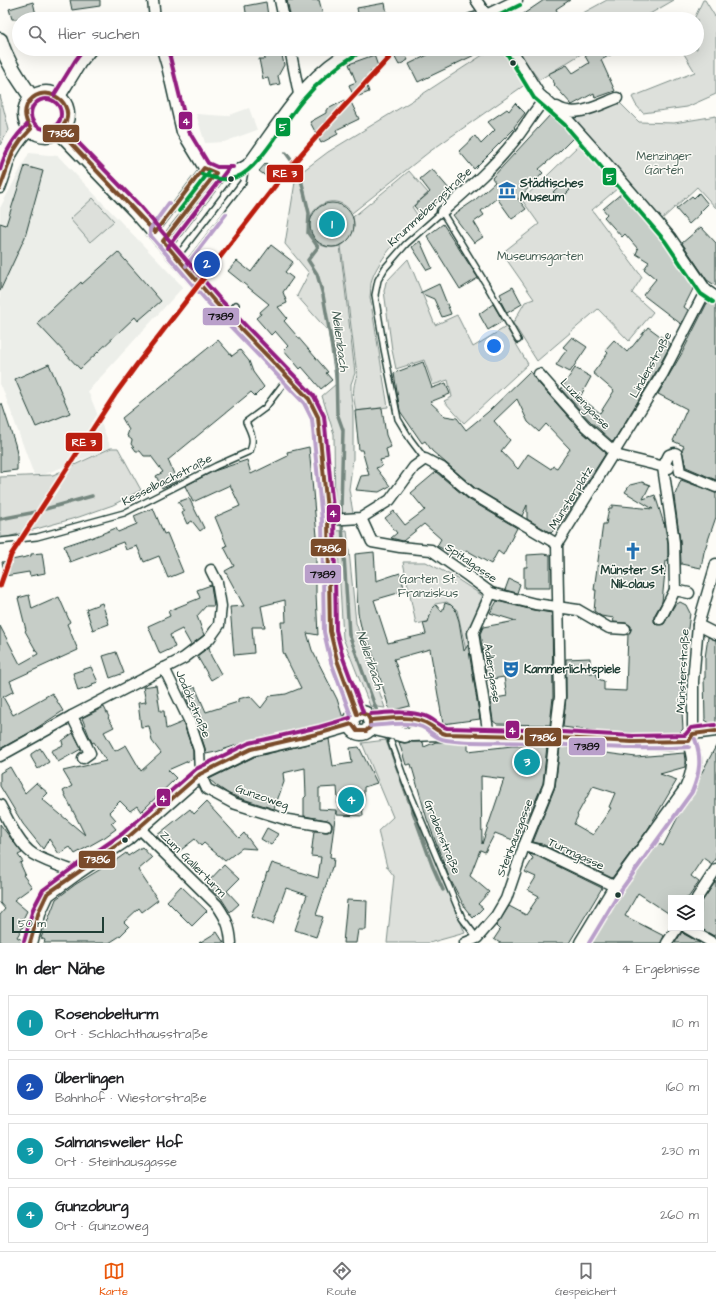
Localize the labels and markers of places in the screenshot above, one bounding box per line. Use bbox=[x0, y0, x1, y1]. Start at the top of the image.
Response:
unlabelled marker bbox=[508, 58, 518, 68]
unlabelled marker bbox=[226, 174, 236, 184]
place label: Städtisches Museum bbox=[519, 175, 584, 206]
museum icon: Städtisches Museum bbox=[497, 180, 517, 200]
pin: 1 bbox=[319, 209, 345, 239]
pin: 2 bbox=[194, 249, 220, 279]
church icon: Münster St. Nikolaus bbox=[623, 541, 643, 561]
place label: Münster St. Nikolaus bbox=[600, 562, 666, 593]
theatre icon: Kammerlichtspiele bbox=[501, 659, 521, 679]
place label: Kammerlichtspiele bbox=[524, 661, 621, 679]
pin: 3 bbox=[514, 747, 540, 777]
pin: 4 bbox=[338, 785, 364, 815]
unlabelled marker bbox=[120, 835, 130, 845]
unlabelled marker bbox=[613, 890, 623, 900]

